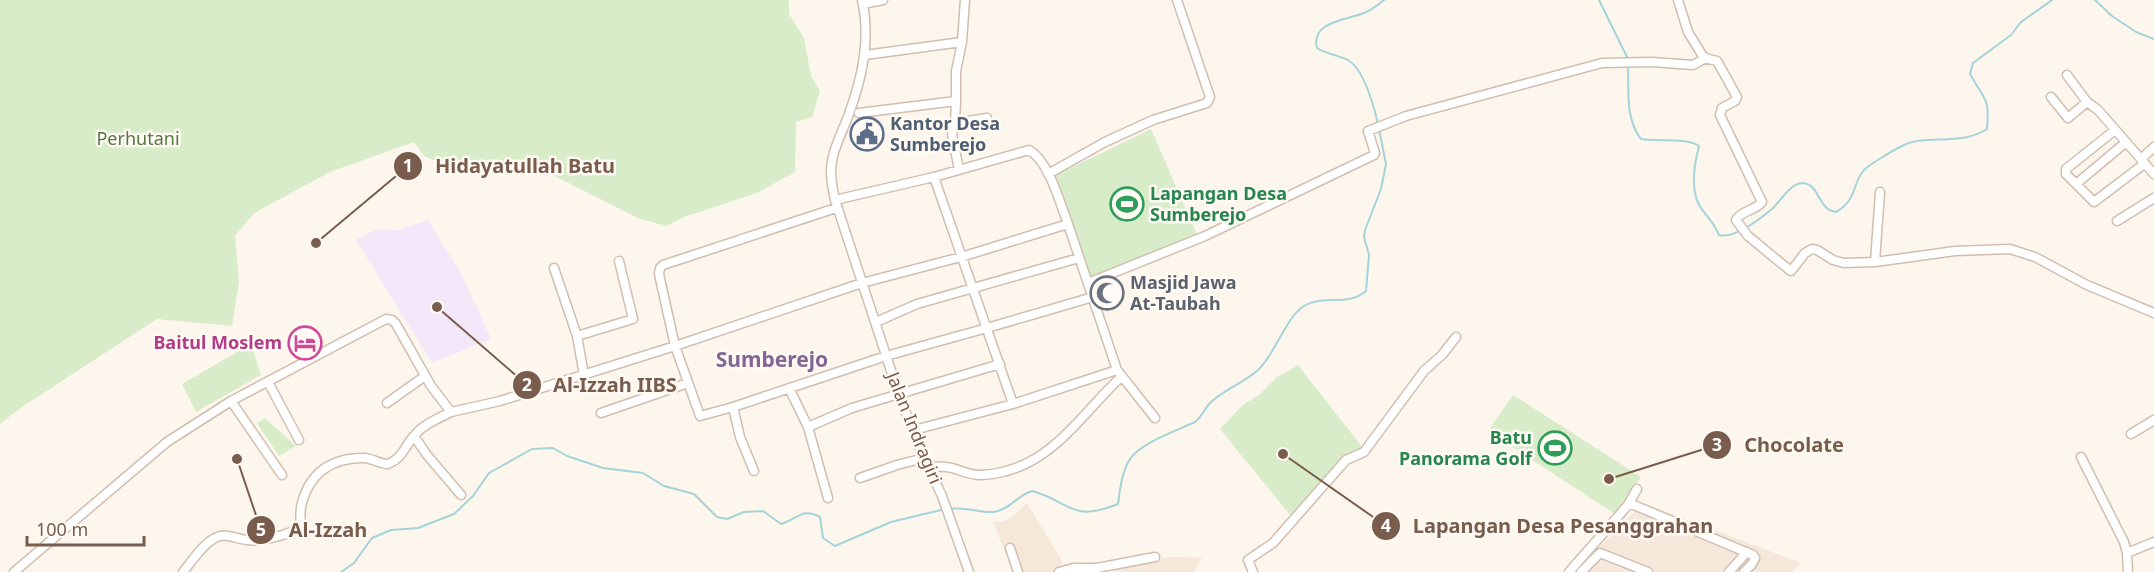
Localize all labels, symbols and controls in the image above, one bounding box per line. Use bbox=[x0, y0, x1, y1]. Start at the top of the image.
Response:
place label: Kantor Desa Sumberejo bbox=[890, 111, 1000, 156]
public building icon: Kantor Desa Sumberejo bbox=[849, 116, 885, 152]
park label: Perhutani bbox=[96, 126, 180, 150]
callout: Hidayatullah Batu bbox=[393, 147, 627, 185]
text: Hidayatullah Batu bbox=[435, 152, 615, 179]
text: 1 bbox=[403, 153, 413, 177]
place label: Lapangan Desa Sumberejo bbox=[1150, 181, 1287, 226]
sports icon: Lapangan Desa Sumberejo bbox=[1109, 186, 1145, 222]
place label: Masjid Jawa At-Taubah bbox=[1130, 270, 1237, 315]
mosque icon: Masjid Jawa At-Taubah bbox=[1089, 275, 1125, 311]
hotel icon: Baitul Moslem bbox=[287, 325, 323, 361]
place label: Baitul Moslem bbox=[153, 330, 282, 354]
district label: Sumberejo bbox=[716, 345, 828, 373]
callout: Al-Izzah IIBS bbox=[512, 366, 689, 404]
street label: Jalan Indragiri bbox=[881, 366, 948, 487]
text: Al-Izzah IIBS bbox=[553, 371, 677, 398]
text: 2 bbox=[522, 372, 532, 396]
place label: Batu Panorama Golf bbox=[1399, 425, 1533, 470]
callout: Chocolate bbox=[1702, 426, 1855, 464]
sports icon: Batu Panorama Golf bbox=[1537, 430, 1573, 466]
text: Chocolate bbox=[1744, 431, 1844, 458]
text: 3 bbox=[1712, 432, 1722, 456]
callout: Lapangan Desa Pesanggrahan bbox=[1371, 507, 1726, 545]
scale bar bbox=[27, 509, 144, 547]
callout: Al-Izzah bbox=[246, 511, 379, 549]
text: Lapangan Desa Pesanggrahan bbox=[1413, 512, 1713, 539]
text: 4 bbox=[1381, 513, 1391, 537]
text: Al-Izzah bbox=[289, 516, 367, 543]
text: 100 m bbox=[36, 517, 88, 541]
text: 5 bbox=[256, 517, 266, 541]

